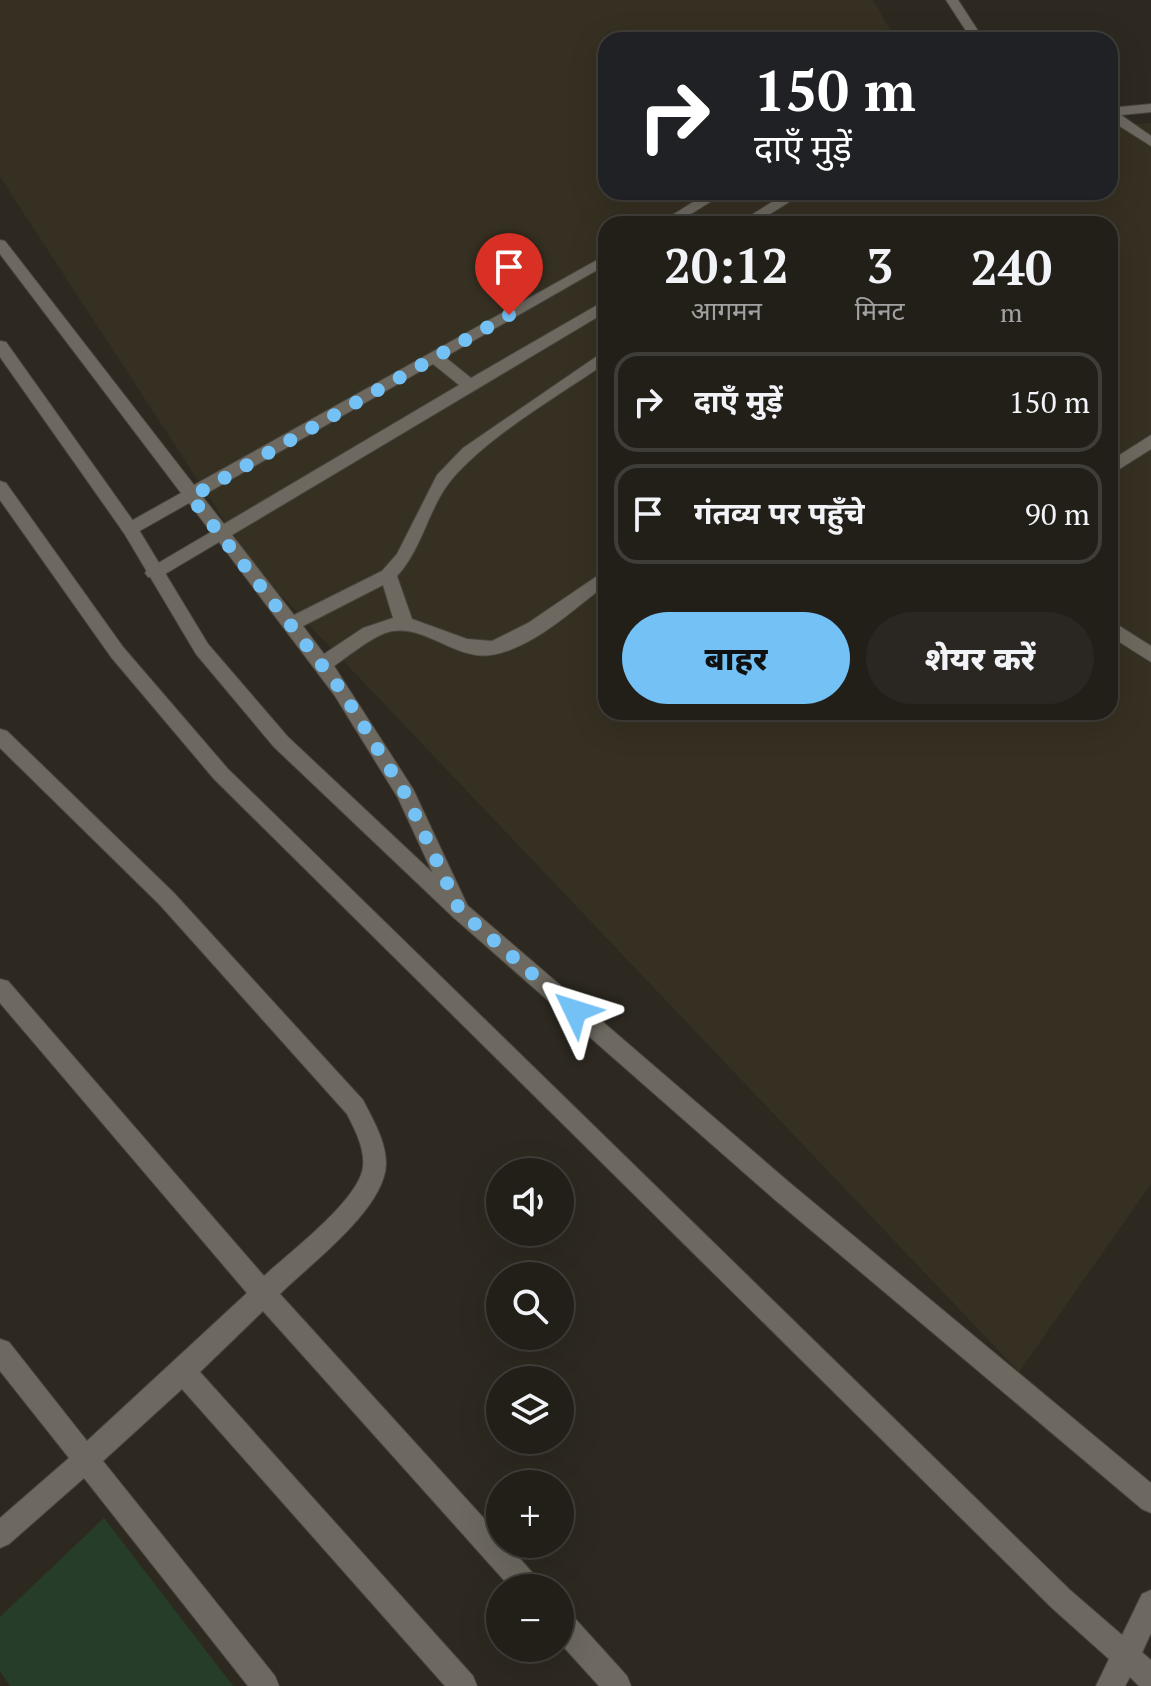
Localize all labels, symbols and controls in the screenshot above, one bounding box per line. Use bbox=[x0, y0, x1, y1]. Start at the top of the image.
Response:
text: 150 m bbox=[754, 53, 916, 127]
icon: right bbox=[622, 64, 726, 168]
text: दाएँ मुड़ें bbox=[754, 124, 852, 171]
pin bbox=[475, 233, 543, 315]
text: 20:12 bbox=[664, 233, 789, 297]
text: 3 bbox=[866, 233, 893, 297]
text: 240 bbox=[971, 235, 1052, 299]
icon: arrive bbox=[487, 245, 531, 289]
text: आगमन bbox=[691, 293, 762, 327]
text: मिनट bbox=[855, 293, 905, 327]
text: m bbox=[1000, 295, 1023, 329]
icon: right bbox=[626, 380, 670, 424]
text: दाएँ मुड़ें bbox=[694, 381, 783, 421]
text: 150 m bbox=[1009, 382, 1090, 422]
icon: arrive bbox=[626, 492, 670, 536]
text: गंतव्य पर पहुँचे bbox=[694, 493, 864, 533]
text: 90 m bbox=[1025, 494, 1090, 534]
button: बाहर bbox=[622, 612, 850, 704]
button: शेयर करें bbox=[866, 612, 1094, 704]
position arrow bbox=[533, 969, 617, 1053]
map controls bbox=[486, 1158, 574, 1662]
button: sound bbox=[486, 1158, 574, 1246]
button: search bbox=[486, 1262, 574, 1350]
button: layers bbox=[486, 1366, 574, 1454]
button: + bbox=[486, 1470, 574, 1558]
button: − bbox=[486, 1574, 574, 1662]

